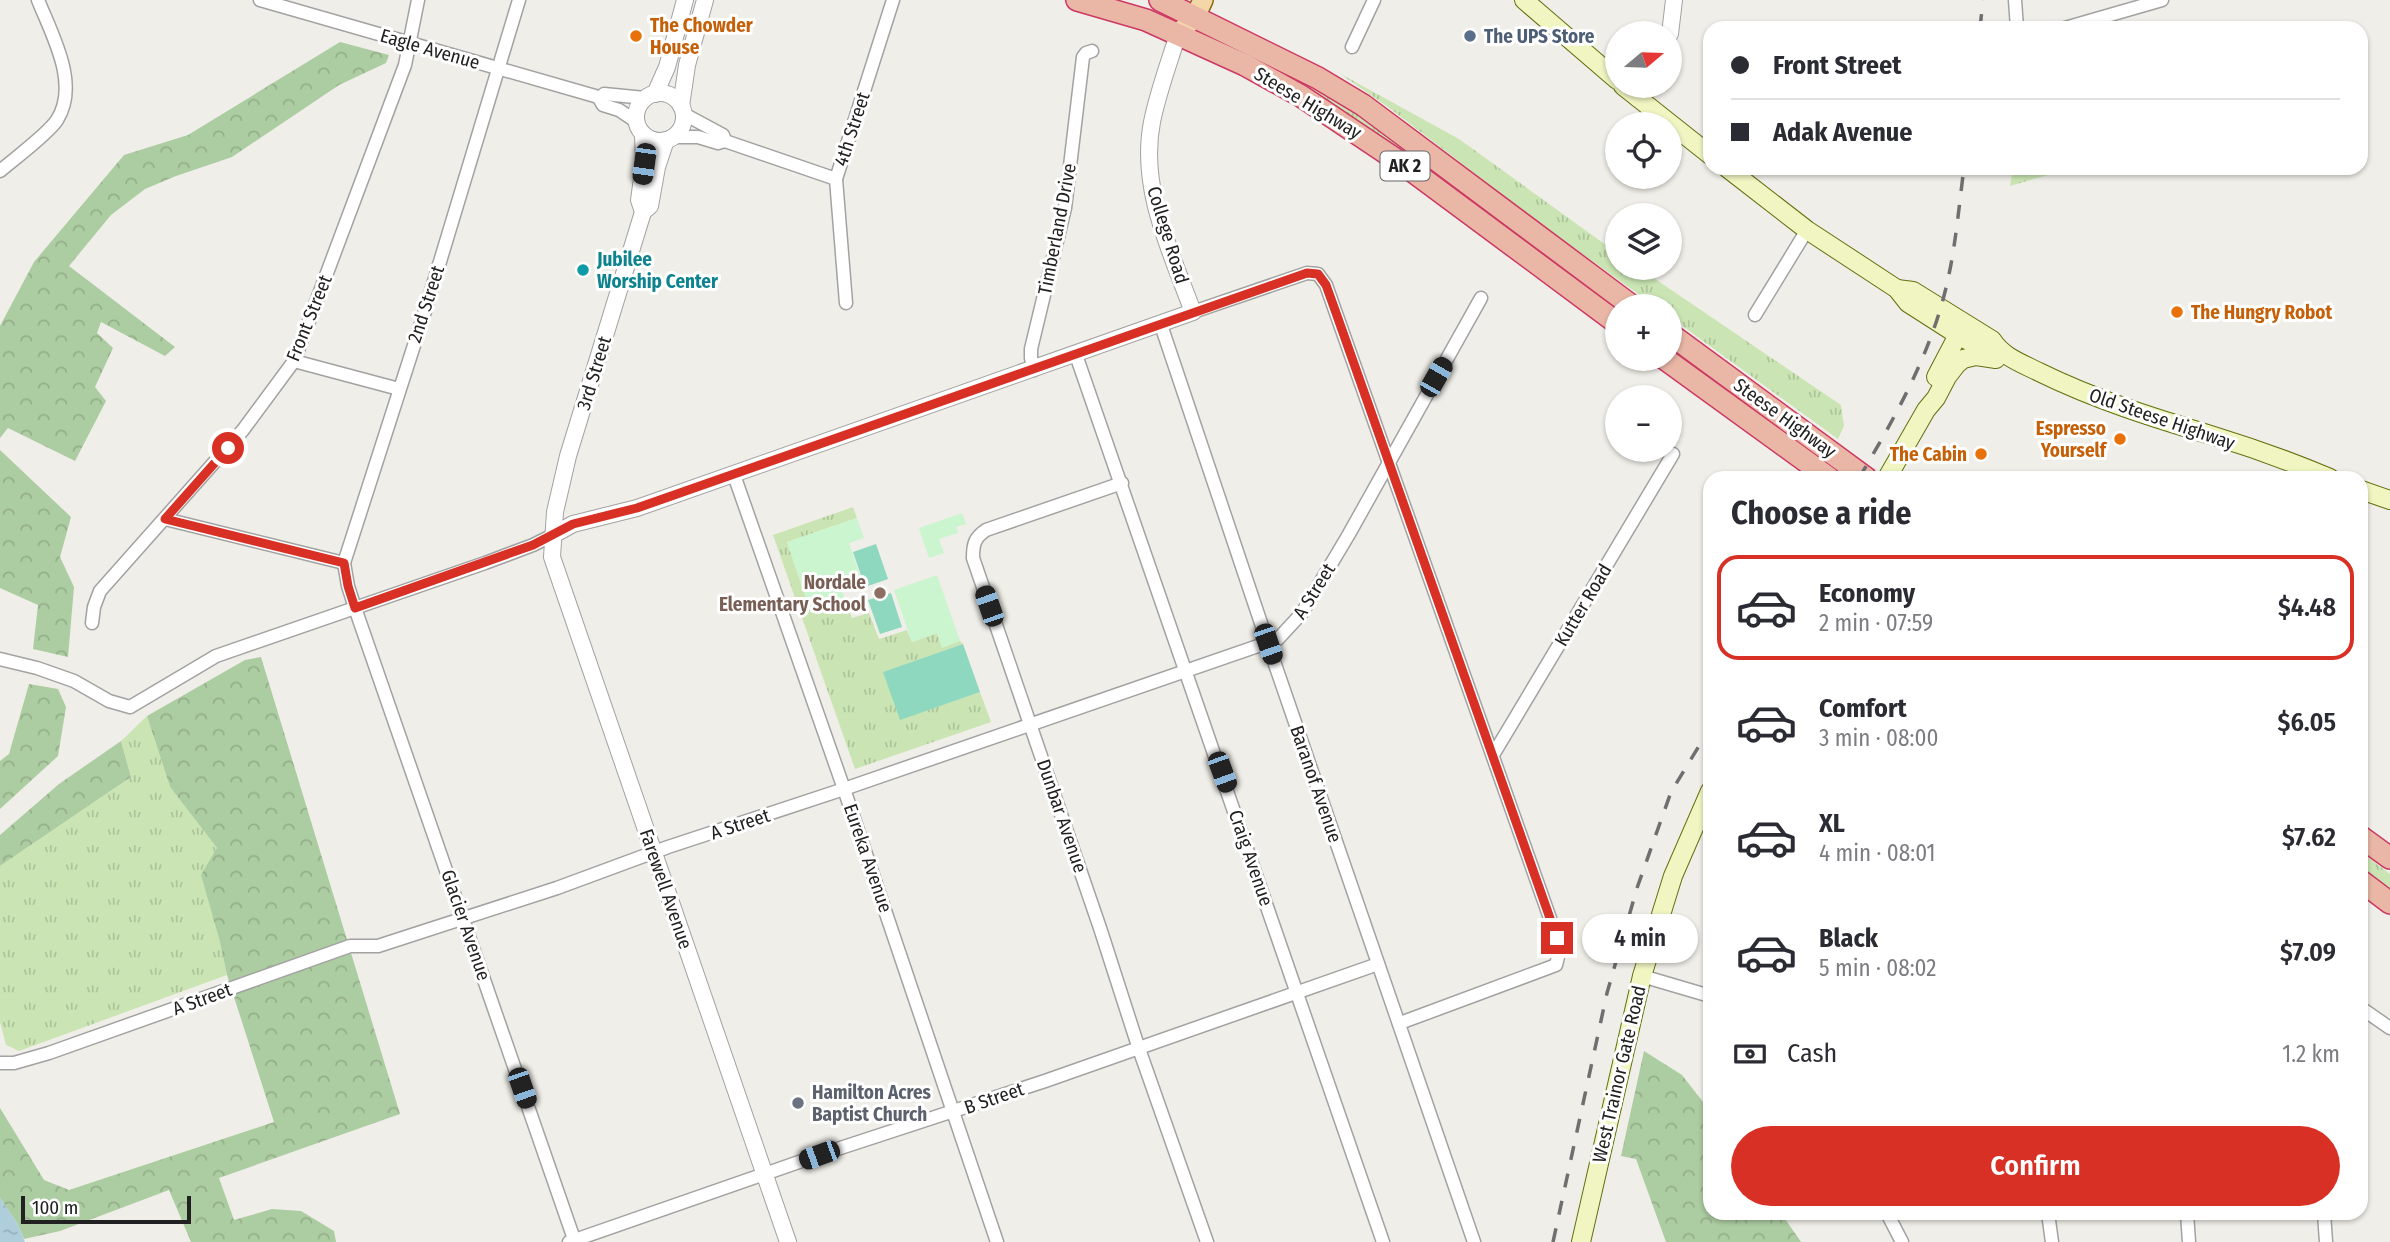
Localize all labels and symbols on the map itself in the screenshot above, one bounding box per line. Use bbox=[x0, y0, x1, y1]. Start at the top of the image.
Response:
place label: The Chowder House bbox=[650, 14, 754, 59]
north arrow bbox=[1605, 21, 1682, 98]
street label: Eagle Avenue bbox=[378, 24, 482, 74]
place label: The UPS Store bbox=[1484, 25, 1595, 48]
marker: The Chowder House bbox=[628, 28, 644, 44]
marker: The UPS Store bbox=[1462, 28, 1478, 44]
street label: Steese Highway bbox=[1250, 62, 1366, 144]
street label: 4th Street bbox=[829, 88, 875, 169]
car bbox=[631, 142, 658, 186]
road number: AK 2 bbox=[1380, 152, 1430, 181]
street label: Timberland Drive bbox=[1033, 161, 1081, 297]
street label: College Road bbox=[1142, 184, 1194, 286]
place label: Jubilee Worship Center bbox=[596, 248, 719, 293]
street label: 2nd Street bbox=[403, 262, 450, 345]
marker: Jubilee Worship Center bbox=[575, 262, 591, 278]
street label: Front Street bbox=[281, 271, 337, 365]
place label: The Hungry Robot bbox=[2191, 301, 2333, 324]
marker: The Hungry Robot bbox=[2169, 304, 2185, 320]
street label: 3rd Street bbox=[572, 333, 616, 413]
car bbox=[1417, 354, 1456, 400]
street label: Steese Highway bbox=[1729, 373, 1841, 463]
street label: Old Steese Highway bbox=[2086, 383, 2238, 455]
place label: Espresso Yourself bbox=[2036, 417, 2108, 462]
marker: Espresso Yourself bbox=[2112, 431, 2128, 447]
route start bbox=[212, 432, 244, 464]
place label: The Cabin bbox=[1890, 443, 1967, 466]
marker: The Cabin bbox=[1973, 446, 1989, 462]
street label: A Street bbox=[1288, 558, 1340, 623]
street label: Kutter Road bbox=[1549, 560, 1617, 650]
place label: Nordale Elementary School bbox=[719, 571, 867, 616]
car bbox=[973, 583, 1006, 629]
marker: Nordale Elementary School bbox=[872, 585, 888, 601]
car bbox=[1252, 621, 1285, 667]
street label: Baranof Avenue bbox=[1285, 722, 1347, 846]
car bbox=[1205, 749, 1240, 795]
street label: Dunbar Avenue bbox=[1032, 756, 1092, 876]
street label: Eureka Avenue bbox=[839, 801, 897, 915]
street label: A Street bbox=[707, 803, 773, 844]
street label: Craig Avenue bbox=[1224, 807, 1278, 909]
street label: Farewell Avenue bbox=[635, 826, 697, 952]
street label: Glacier Avenue bbox=[436, 867, 496, 983]
callout: 4 min bbox=[1582, 914, 1697, 962]
route end bbox=[1541, 922, 1573, 954]
street label: A Street bbox=[169, 977, 235, 1020]
street label: West Trainor Gate Road bbox=[1587, 983, 1651, 1165]
car bbox=[506, 1065, 539, 1111]
street label: B Street bbox=[961, 1077, 1028, 1119]
place label: Hamilton Acres Baptist Church bbox=[812, 1081, 932, 1126]
marker: Hamilton Acres Baptist Church bbox=[790, 1095, 806, 1111]
car bbox=[796, 1138, 843, 1172]
scale bar bbox=[21, 1193, 191, 1225]

